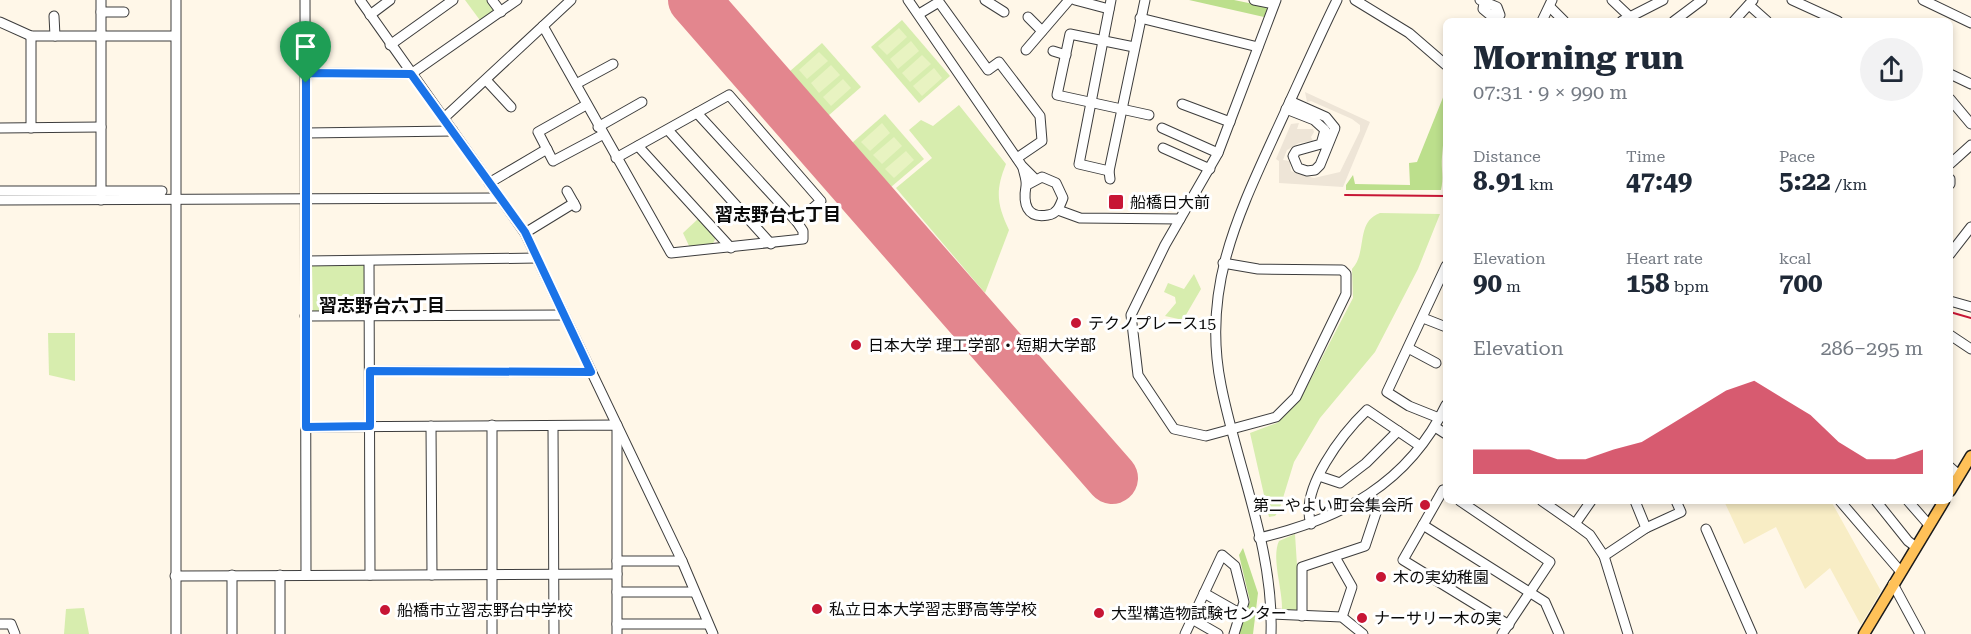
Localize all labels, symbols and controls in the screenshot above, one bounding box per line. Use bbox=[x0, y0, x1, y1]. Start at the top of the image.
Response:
pin bbox=[280, 21, 331, 83]
icon: arrive bbox=[289, 30, 322, 63]
text: Morning run bbox=[1473, 38, 1684, 77]
button: share bbox=[1860, 38, 1923, 101]
text: 07:31 · 9 × 990 m bbox=[1473, 80, 1628, 104]
text: Distance bbox=[1473, 147, 1541, 166]
text: Time bbox=[1626, 147, 1665, 166]
text: Pace bbox=[1779, 147, 1815, 166]
text: 8.91 bbox=[1473, 166, 1525, 196]
text: 47:49 bbox=[1626, 166, 1692, 196]
text: 5:22 bbox=[1779, 166, 1831, 196]
text: km bbox=[1525, 175, 1554, 194]
text: /km bbox=[1831, 175, 1867, 194]
marker: 船橋日大前 bbox=[1107, 193, 1125, 211]
place label: 船橋日大前 bbox=[1130, 193, 1210, 212]
district label: 習志野台七丁目 bbox=[715, 204, 841, 225]
text: Elevation bbox=[1473, 249, 1546, 268]
text: Heart rate bbox=[1626, 249, 1703, 268]
text: kcal bbox=[1779, 249, 1811, 268]
text: 90 bbox=[1473, 268, 1502, 298]
text: 158 bbox=[1626, 268, 1670, 298]
text: 700 bbox=[1779, 268, 1823, 298]
text: m bbox=[1502, 277, 1521, 296]
text: bpm bbox=[1670, 277, 1709, 296]
district label: 習志野台六丁目 bbox=[319, 295, 445, 316]
place label: テクノプレース15 bbox=[1088, 314, 1216, 333]
marker: テクノプレース15 bbox=[1069, 316, 1083, 330]
place label: 日本大学 理工学部・短期大学部 bbox=[868, 336, 1096, 355]
text: Elevation bbox=[1473, 336, 1564, 360]
text: 286–295 m bbox=[1820, 336, 1923, 360]
marker: 日本大学 理工学部・短期大学部 bbox=[849, 338, 863, 352]
place label: 第二やよい町会集会所 bbox=[1253, 496, 1413, 515]
marker: 第二やよい町会集会所 bbox=[1418, 498, 1432, 512]
place label: 木の実幼稚園 bbox=[1393, 568, 1489, 587]
marker: 木の実幼稚園 bbox=[1374, 570, 1388, 584]
place label: 私立日本大学習志野高等学校 bbox=[829, 600, 1037, 619]
place label: 船橋市立習志野台中学校 bbox=[397, 601, 573, 620]
marker: 私立日本大学習志野高等学校 bbox=[810, 602, 824, 616]
marker: 船橋市立習志野台中学校 bbox=[378, 603, 392, 617]
place label: 大型構造物試験センター bbox=[1111, 604, 1287, 623]
marker: 大型構造物試験センター bbox=[1092, 606, 1106, 620]
place label: ナーサリー木の実 bbox=[1374, 609, 1502, 628]
marker: ナーサリー木の実 bbox=[1355, 611, 1369, 625]

